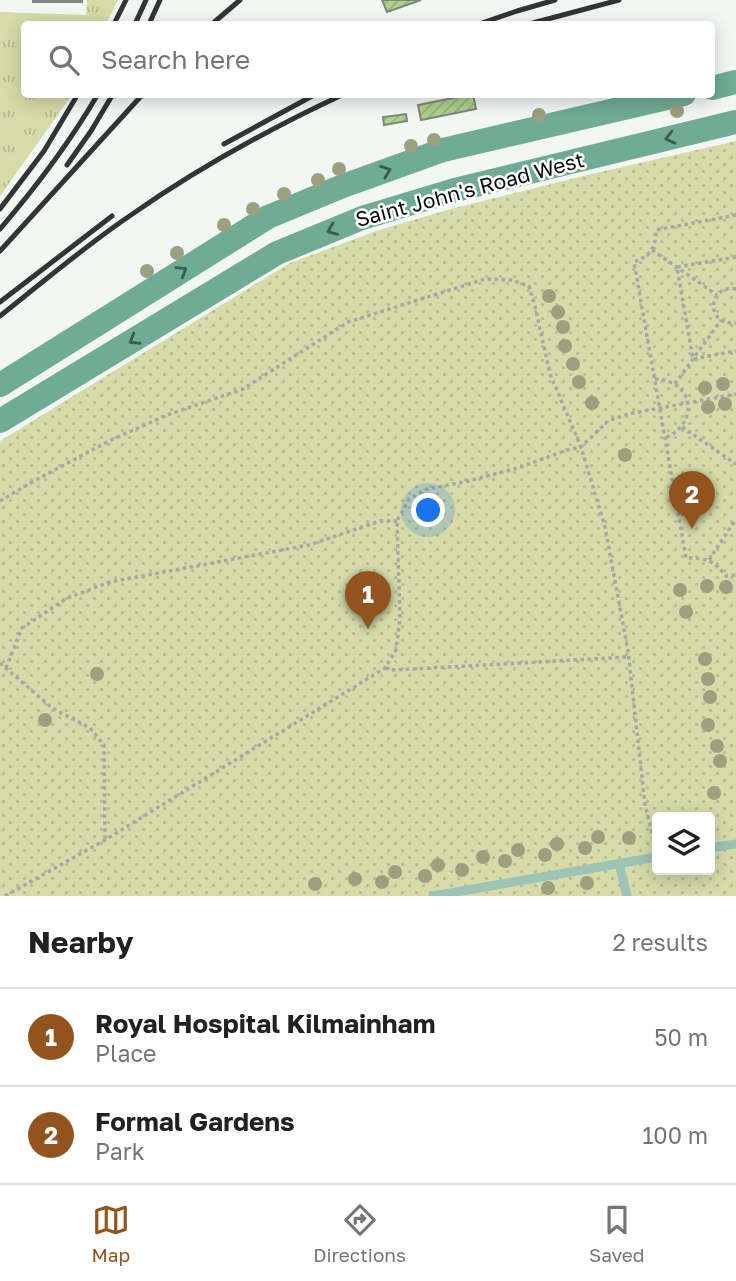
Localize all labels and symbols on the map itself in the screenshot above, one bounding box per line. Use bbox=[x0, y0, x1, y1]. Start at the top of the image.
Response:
one-way arrow bbox=[664, 130, 676, 144]
street label: Saint John's Road West bbox=[352, 146, 587, 232]
one-way arrow bbox=[379, 165, 391, 179]
one-way arrow bbox=[327, 222, 340, 236]
one-way arrow bbox=[175, 266, 188, 279]
one-way arrow bbox=[128, 331, 141, 344]
pin: 2 bbox=[669, 471, 715, 529]
your location bbox=[411, 493, 445, 527]
pin: 1 bbox=[345, 571, 391, 629]

